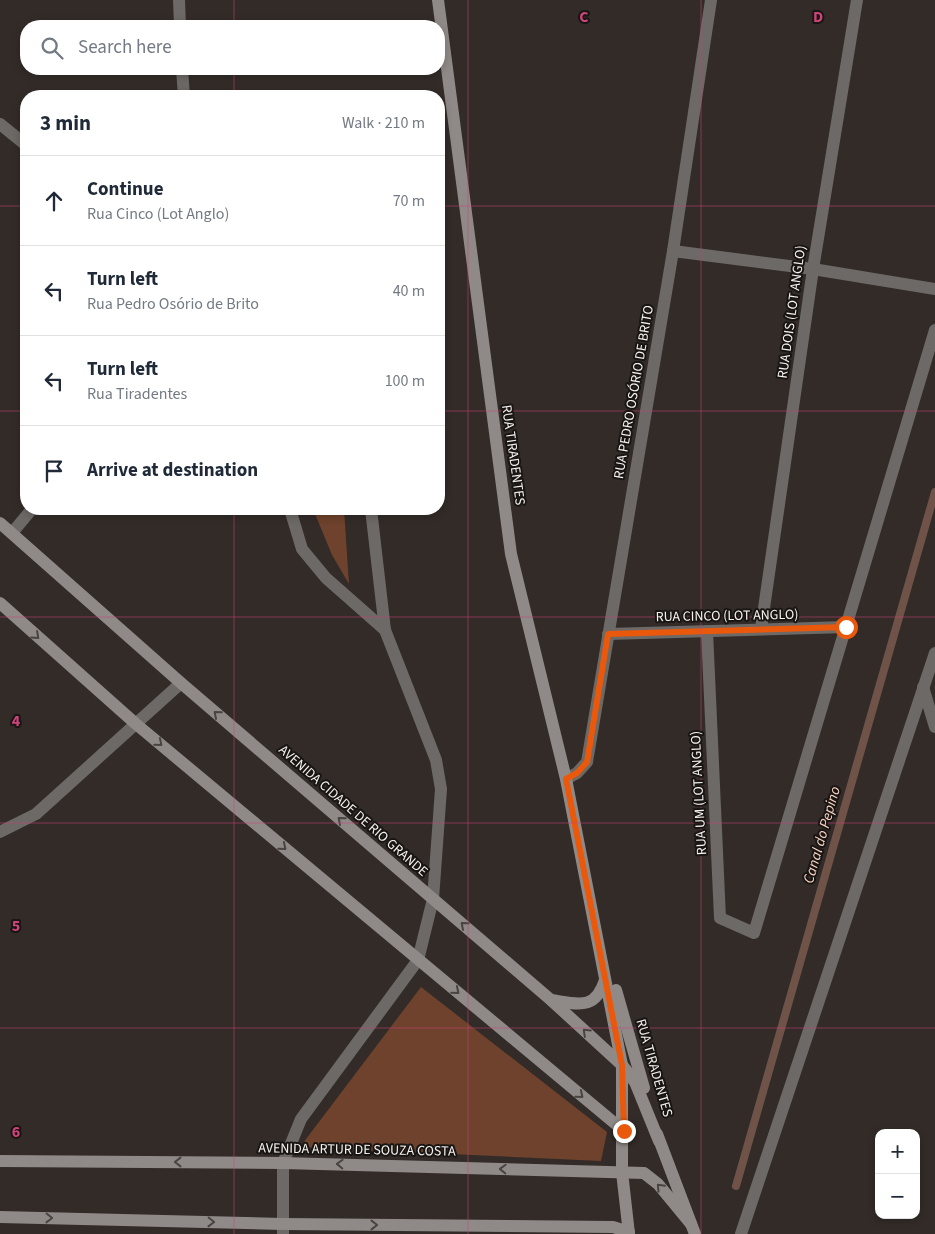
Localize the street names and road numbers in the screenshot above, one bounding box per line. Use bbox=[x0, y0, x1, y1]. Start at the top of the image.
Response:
street label: RUA DOIS (LOT ANGLO) bbox=[773, 244, 811, 380]
street label: RUA PEDRO OSÓRIO DE BRITO bbox=[609, 304, 659, 480]
street label: RUA TIRADENTES bbox=[496, 403, 530, 507]
street label: RUA CINCO (LOT ANGLO) bbox=[655, 605, 799, 627]
street label: RUA UM (LOT ANGLO) bbox=[686, 730, 712, 856]
street label: AVENIDA CIDADE DE RIO GRANDE bbox=[274, 741, 432, 881]
street label: RUA TIRADENTES bbox=[630, 1017, 678, 1119]
street label: AVENIDA ARTUR DE SOUZA COSTA bbox=[258, 1138, 456, 1162]

